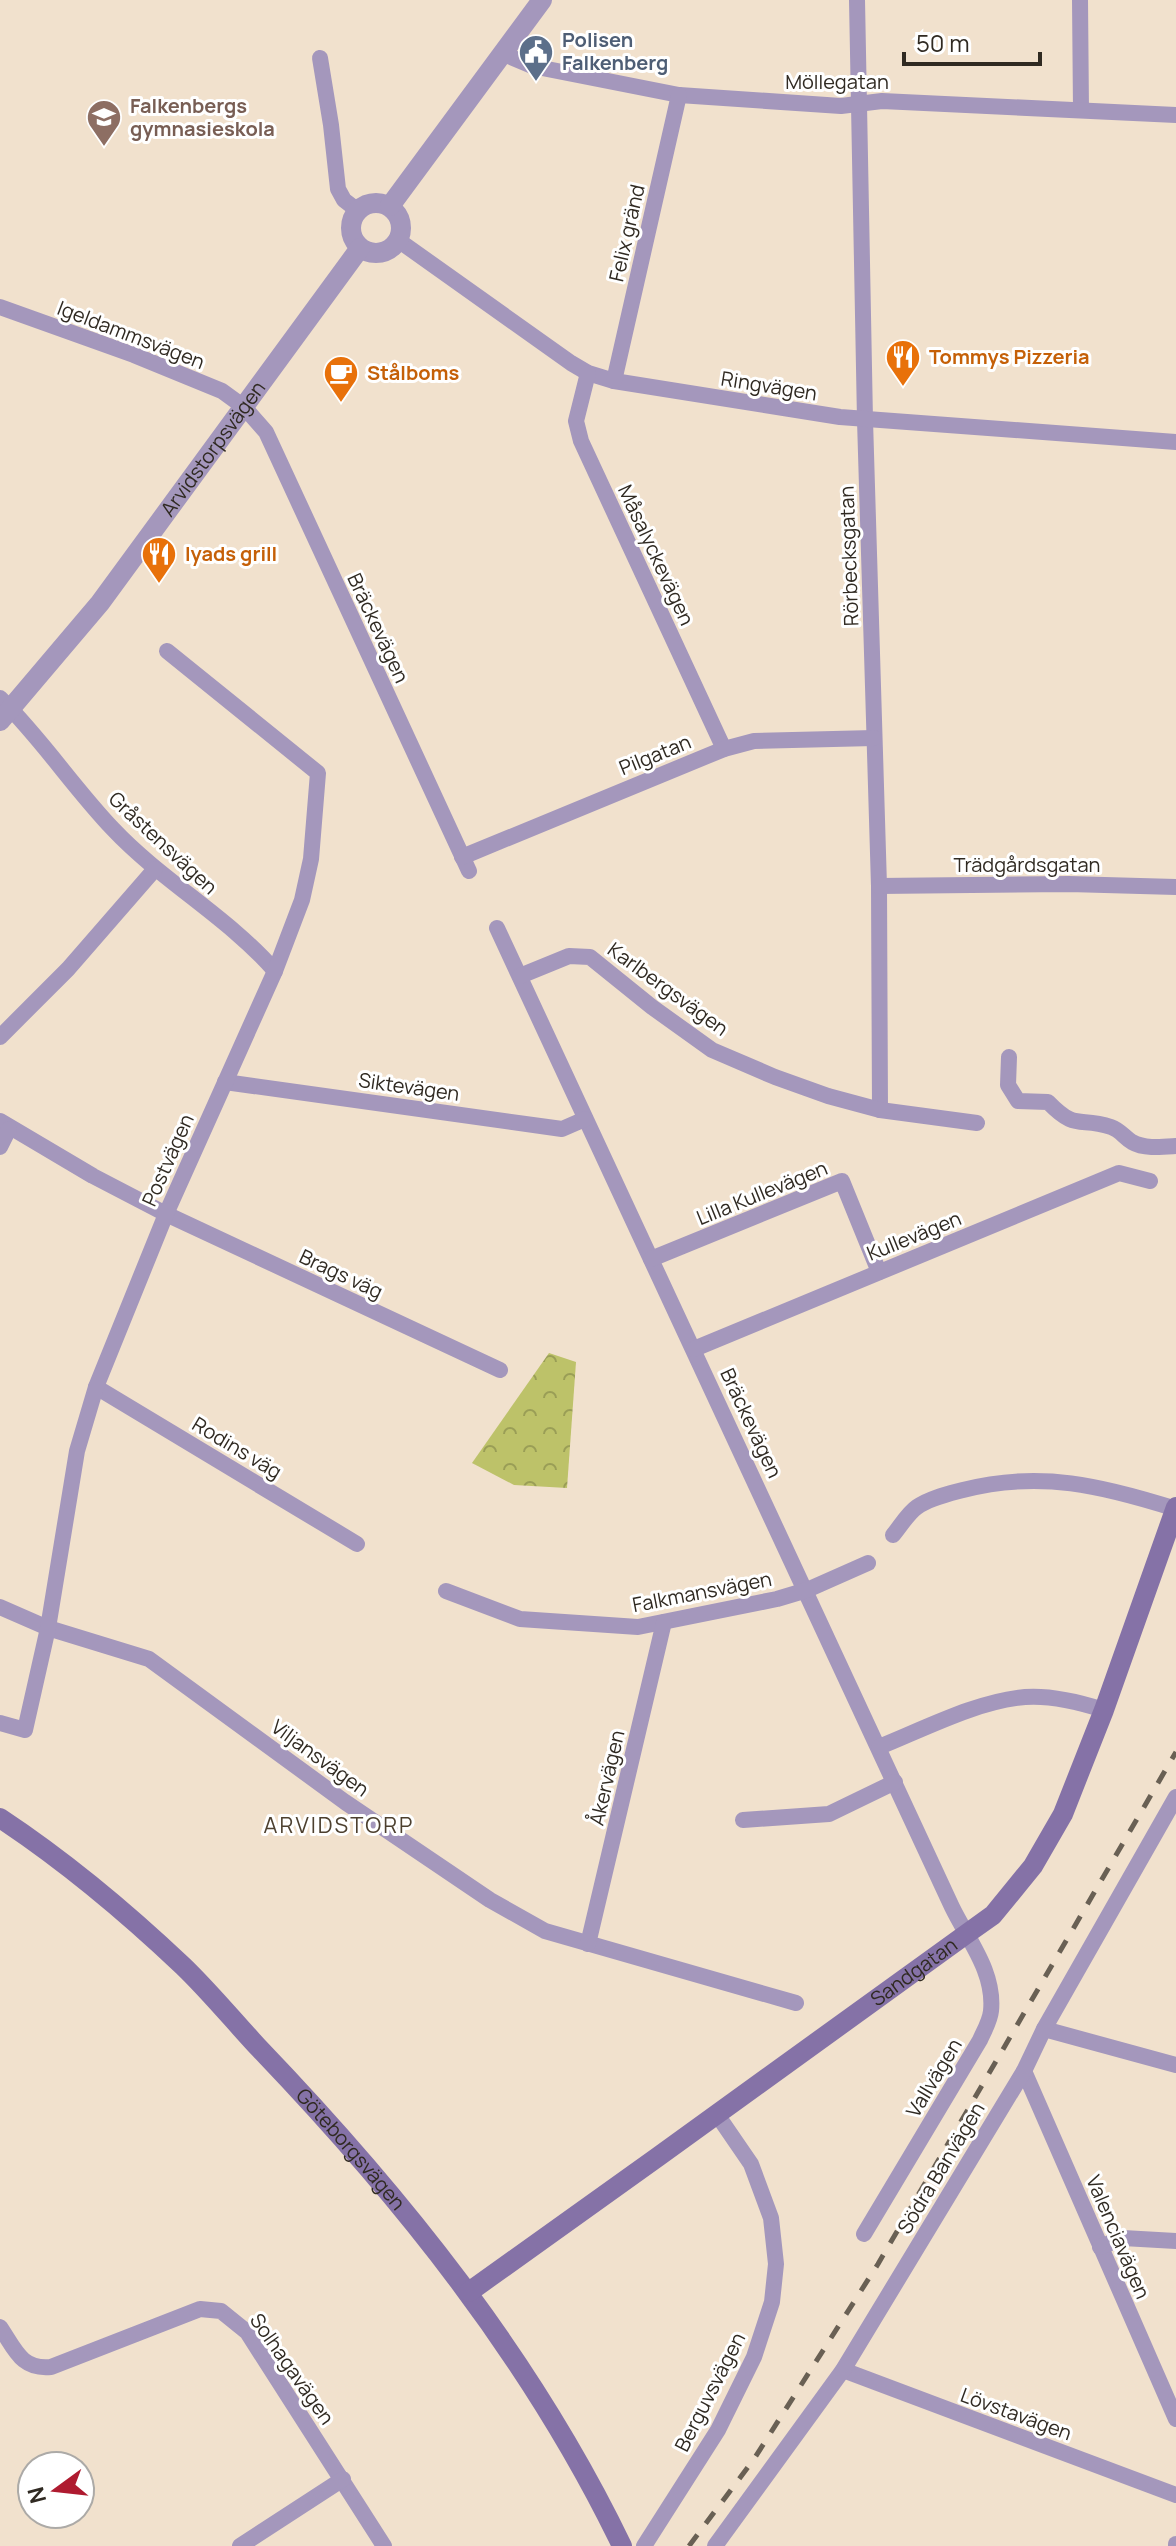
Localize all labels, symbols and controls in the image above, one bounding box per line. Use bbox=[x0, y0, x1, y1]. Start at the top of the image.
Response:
scale bar bbox=[904, 16, 1040, 66]
place label: Polisen Falkenberg bbox=[562, 26, 668, 76]
text: 50 m bbox=[916, 26, 970, 59]
public building icon: Polisen Falkenberg bbox=[517, 33, 555, 83]
street label: Möllegatan bbox=[785, 68, 889, 95]
place label: Falkenbergs gymnasieskola bbox=[130, 92, 275, 142]
school or university icon: Falkenbergs gymnasieskola bbox=[85, 98, 123, 148]
street label: Felix gränd bbox=[602, 182, 651, 284]
street label: Igeldammsvägen bbox=[54, 294, 209, 375]
restaurant icon: Tommys Pizzeria bbox=[884, 338, 922, 388]
place label: Tommys Pizzeria bbox=[929, 343, 1090, 370]
cafe icon: Stålboms bbox=[322, 354, 360, 404]
place label: Stålboms bbox=[367, 359, 460, 386]
street label: Ringvägen bbox=[719, 365, 819, 406]
street label: Arvidstorpsvägen bbox=[154, 375, 271, 521]
street label: Måsalyckevägen bbox=[612, 480, 701, 629]
street label: Rörbecksgatan bbox=[833, 485, 864, 627]
restaurant icon: Iyads grill bbox=[140, 535, 178, 585]
place label: Iyads grill bbox=[185, 540, 277, 567]
street label: Bräckevägen bbox=[341, 569, 416, 687]
street label: Pilgatan bbox=[615, 728, 695, 781]
street label: Gråstensvägen bbox=[103, 785, 223, 900]
street label: Trädgårdsgatan bbox=[954, 851, 1100, 878]
street label: Karlbergsvägen bbox=[603, 936, 734, 1042]
street label: Siktevägen bbox=[357, 1066, 461, 1107]
street label: Postvägen bbox=[135, 1110, 200, 1210]
street label: Lilla Kullevägen bbox=[692, 1154, 831, 1231]
street label: Kullevägen bbox=[863, 1204, 965, 1267]
street label: Brags väg bbox=[295, 1242, 387, 1305]
street label: Bräckevägen bbox=[714, 1364, 789, 1482]
street label: Rodins väg bbox=[188, 1410, 287, 1485]
street label: Falkmansvägen bbox=[630, 1565, 774, 1618]
street label: Viljansvägen bbox=[266, 1713, 375, 1802]
street label: Åkervägen bbox=[582, 1728, 631, 1828]
district label: ARVIDSTORP bbox=[264, 1810, 414, 1840]
street label: Sandgatan bbox=[865, 1931, 962, 2012]
street label: Vallvägen bbox=[899, 2033, 968, 2122]
street label: Göteborgsvägen bbox=[290, 2082, 412, 2215]
street label: Södra Banvägen bbox=[891, 2097, 991, 2239]
street label: Valenciavägen bbox=[1080, 2171, 1157, 2303]
street label: Solhagavägen bbox=[244, 2308, 341, 2430]
street label: Berguvsvägen bbox=[668, 2328, 751, 2456]
street label: Lövstavägen bbox=[957, 2381, 1075, 2446]
north arrow bbox=[16, 2450, 96, 2530]
text: N bbox=[20, 2484, 53, 2507]

